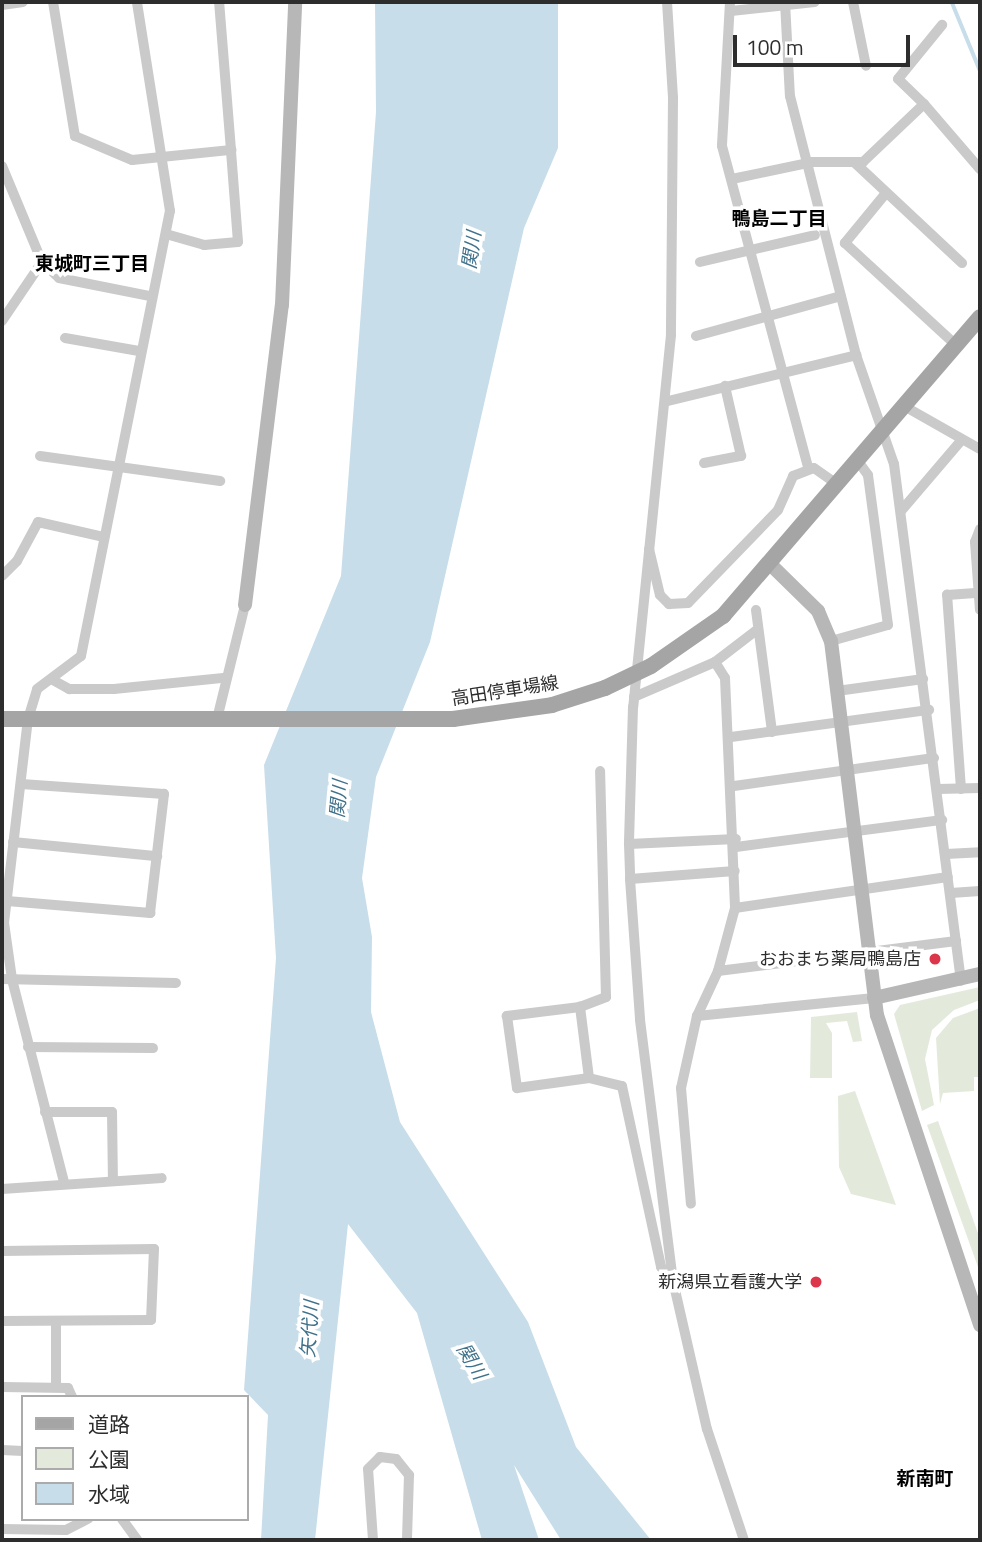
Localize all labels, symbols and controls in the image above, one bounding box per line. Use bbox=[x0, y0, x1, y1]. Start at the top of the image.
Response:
scale bar bbox=[737, 21, 914, 65]
text: 100 m bbox=[746, 31, 803, 63]
district label: 鴨島二丁目 bbox=[732, 207, 826, 229]
water label: 関川 bbox=[457, 230, 485, 270]
district label: 東城町三丁目 bbox=[35, 252, 149, 274]
street label: 高田停車場線 bbox=[450, 672, 560, 710]
water label: 関川 bbox=[325, 779, 351, 819]
place label: おおまち薬局鴨島店 bbox=[759, 948, 921, 970]
marker: おおまち薬局鴨島店 bbox=[927, 951, 943, 967]
place label: 新潟県立看護大学 bbox=[658, 1271, 802, 1293]
marker: 新潟県立看護大学 bbox=[808, 1274, 824, 1290]
water label: 矢代川 bbox=[296, 1300, 322, 1358]
water label: 関川 bbox=[452, 1339, 492, 1383]
legend bbox=[21, 1395, 248, 1521]
text: 道路 bbox=[88, 1408, 130, 1440]
text: 公園 bbox=[88, 1443, 130, 1475]
district label: 新南町 bbox=[897, 1467, 953, 1489]
text: 水域 bbox=[88, 1478, 130, 1510]

